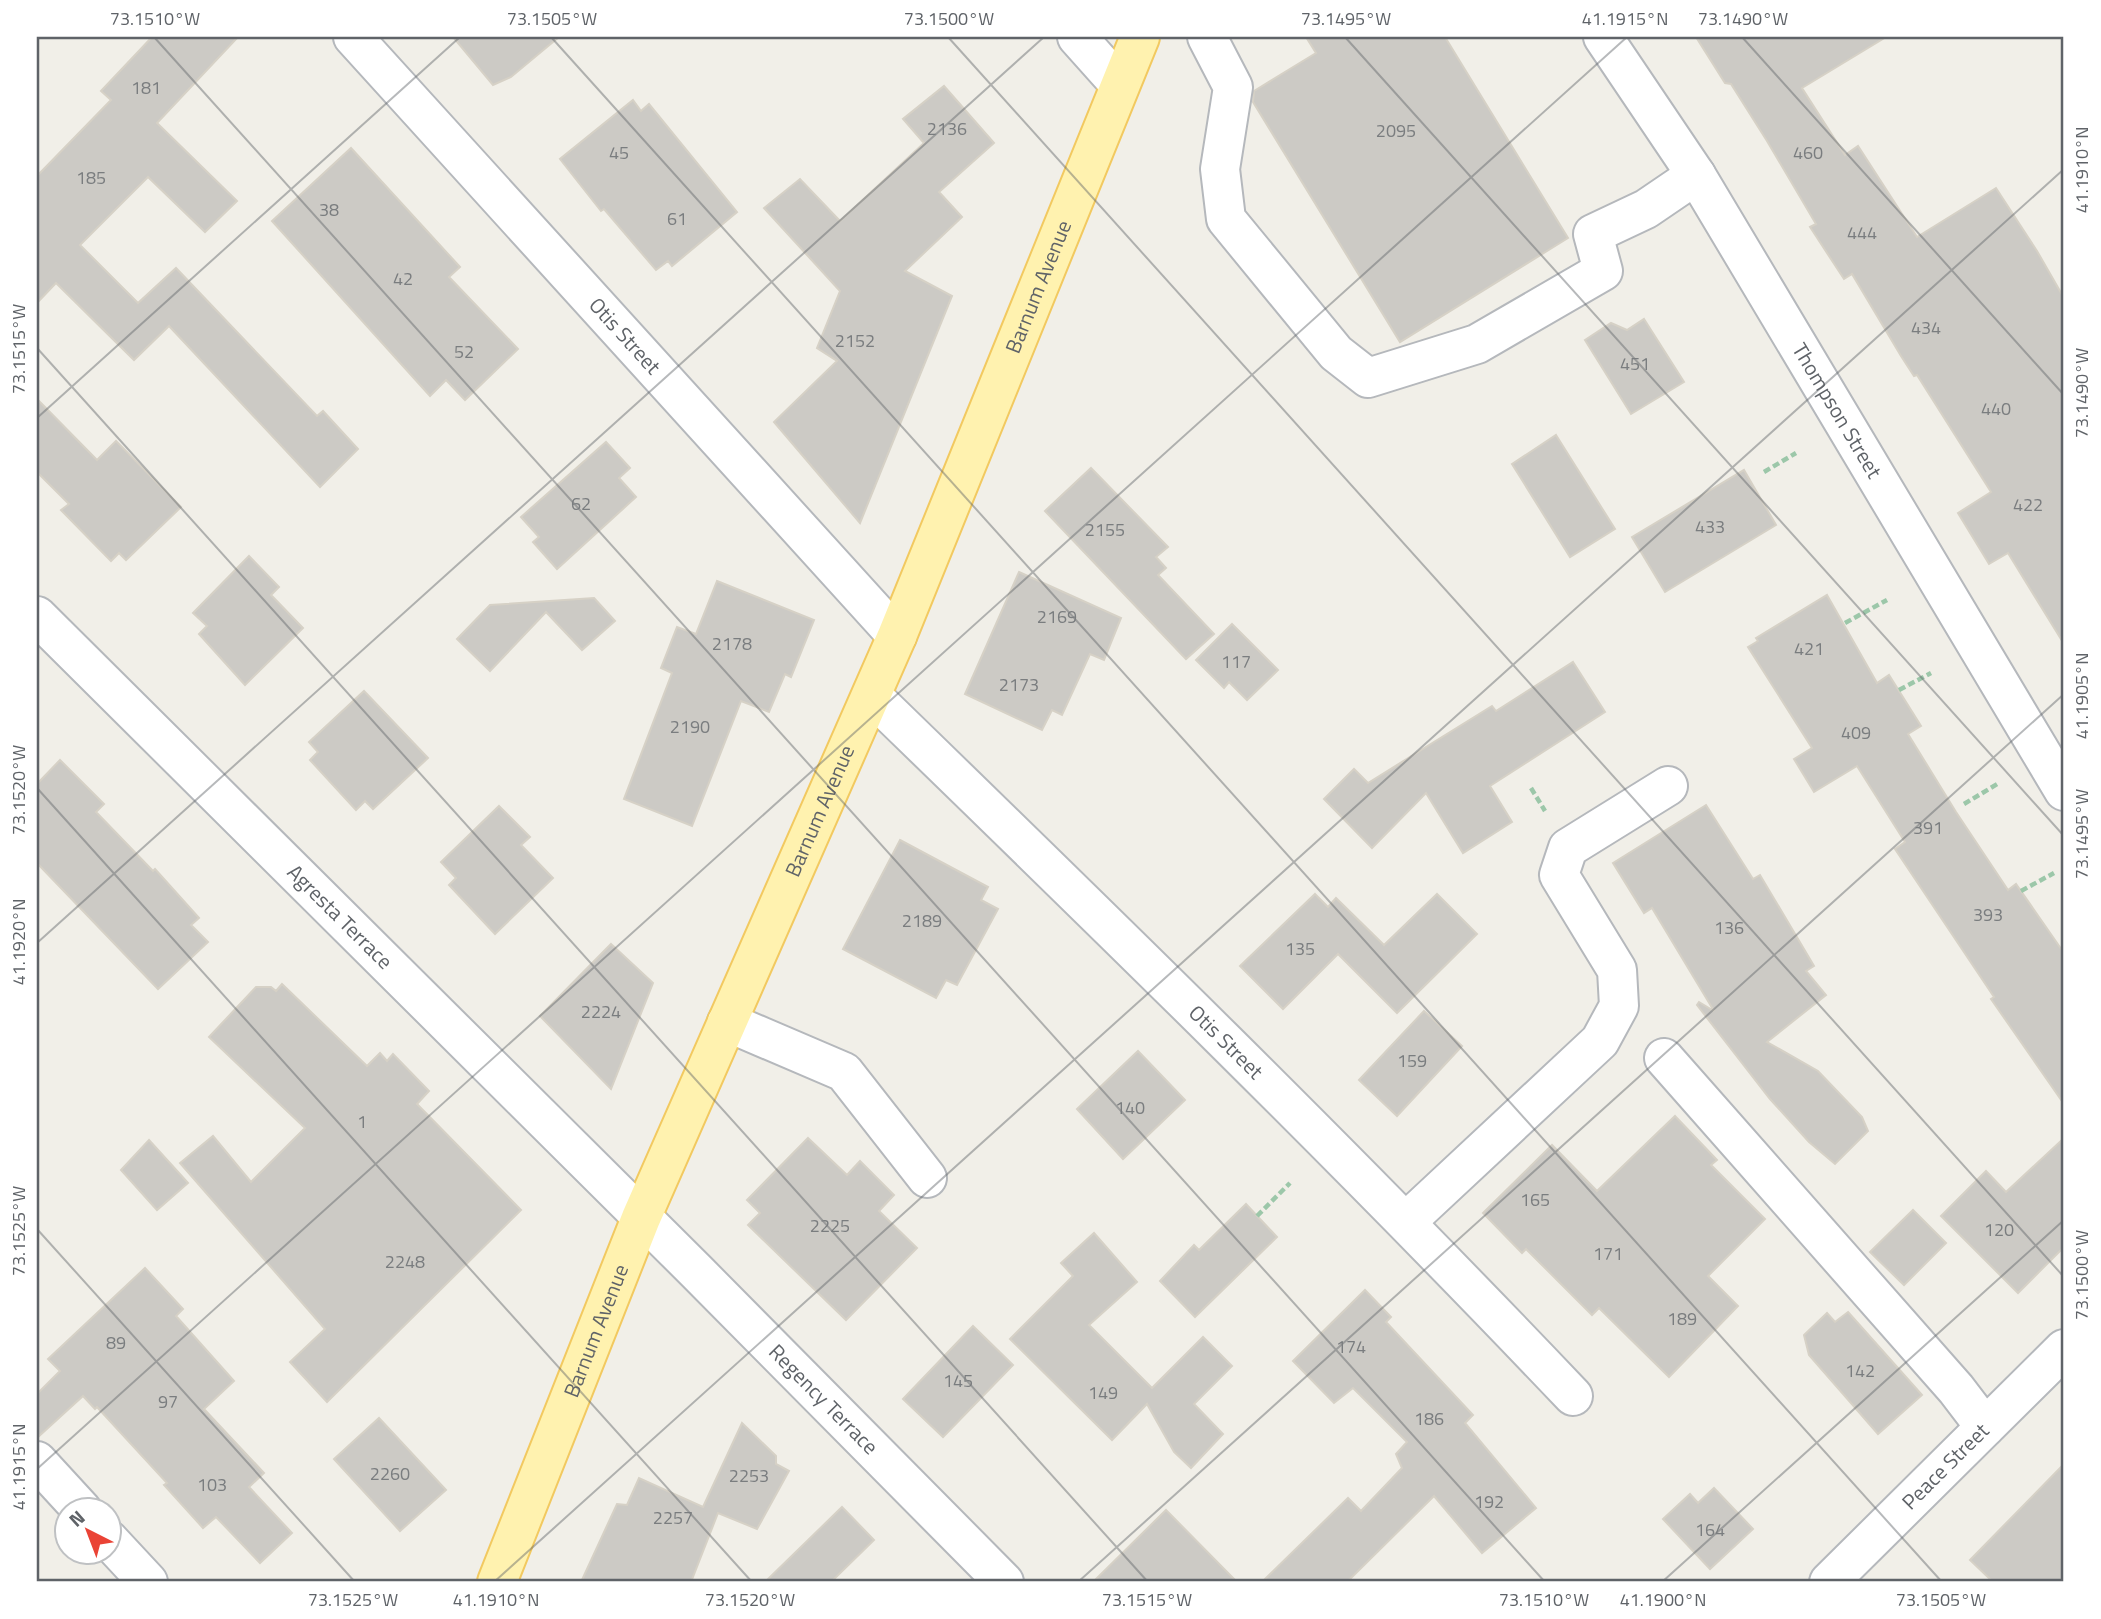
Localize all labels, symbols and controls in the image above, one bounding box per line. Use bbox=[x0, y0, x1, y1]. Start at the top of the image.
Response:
text: 73.1510°W bbox=[110, 5, 200, 32]
text: 73.1505°W bbox=[507, 5, 597, 32]
text: 73.1500°W bbox=[904, 5, 994, 32]
text: 73.1495°W bbox=[1301, 5, 1391, 32]
text: 41.1915°N bbox=[1582, 5, 1668, 32]
text: 73.1490°W bbox=[1698, 5, 1788, 32]
house number: 181 bbox=[131, 74, 161, 101]
house number: 2136 bbox=[927, 115, 967, 142]
house number: 2095 bbox=[1376, 117, 1416, 144]
text: 41.1910°N bbox=[2068, 127, 2095, 213]
house number: 45 bbox=[609, 139, 629, 166]
house number: 460 bbox=[1793, 139, 1823, 166]
house number: 185 bbox=[76, 164, 106, 191]
house number: 38 bbox=[319, 196, 339, 223]
house number: 61 bbox=[667, 205, 687, 232]
street label: Barnum Avenue bbox=[996, 215, 1079, 358]
house number: 444 bbox=[1847, 219, 1877, 246]
house number: 42 bbox=[393, 265, 413, 292]
street label: Otis Street bbox=[582, 290, 669, 382]
text: 73.1515°W bbox=[5, 304, 32, 394]
house number: 434 bbox=[1911, 314, 1941, 341]
house number: 2152 bbox=[835, 327, 875, 354]
street label: Thompson Street bbox=[1785, 336, 1891, 485]
house number: 52 bbox=[454, 338, 474, 365]
text: 73.1490°W bbox=[2068, 348, 2095, 438]
house number: 451 bbox=[1620, 350, 1650, 377]
house number: 440 bbox=[1981, 395, 2011, 422]
house number: 62 bbox=[571, 490, 591, 517]
house number: 422 bbox=[2013, 491, 2043, 518]
house number: 433 bbox=[1695, 513, 1725, 540]
house number: 2155 bbox=[1085, 516, 1125, 543]
house number: 2169 bbox=[1037, 603, 1077, 630]
house number: 2178 bbox=[712, 630, 752, 657]
house number: 421 bbox=[1794, 635, 1824, 662]
house number: 117 bbox=[1221, 648, 1251, 675]
text: 41.1905°N bbox=[2068, 653, 2095, 739]
house number: 2173 bbox=[999, 671, 1039, 698]
house number: 2190 bbox=[670, 713, 710, 740]
house number: 409 bbox=[1841, 719, 1871, 746]
street label: Barnum Avenue bbox=[776, 740, 862, 882]
text: 73.1520°W bbox=[5, 745, 32, 835]
text: 73.1495°W bbox=[2068, 789, 2095, 879]
house number: 391 bbox=[1913, 814, 1943, 841]
street label: Agresta Terrace bbox=[280, 856, 401, 976]
text: 41.1920°N bbox=[5, 899, 32, 985]
house number: 393 bbox=[1973, 901, 2003, 928]
house number: 2189 bbox=[902, 907, 942, 934]
house number: 136 bbox=[1714, 914, 1744, 941]
house number: 135 bbox=[1285, 935, 1315, 962]
street label: Otis Street bbox=[1182, 997, 1272, 1087]
house number: 2224 bbox=[581, 998, 621, 1025]
house number: 159 bbox=[1397, 1047, 1427, 1074]
house number: 140 bbox=[1115, 1094, 1145, 1121]
house number: 1 bbox=[357, 1108, 367, 1135]
text: 73.1525°W bbox=[5, 1186, 32, 1276]
house number: 165 bbox=[1520, 1186, 1550, 1213]
house number: 2225 bbox=[810, 1212, 850, 1239]
house number: 120 bbox=[1984, 1216, 2014, 1243]
text: 73.1500°W bbox=[2068, 1230, 2095, 1320]
house number: 171 bbox=[1593, 1240, 1623, 1267]
house number: 2248 bbox=[385, 1248, 425, 1275]
street label: Barnum Avenue bbox=[555, 1259, 636, 1402]
house number: 189 bbox=[1667, 1305, 1697, 1332]
house number: 89 bbox=[106, 1329, 126, 1356]
house number: 174 bbox=[1336, 1333, 1366, 1360]
street label: Regency Terrace bbox=[762, 1336, 886, 1461]
house number: 142 bbox=[1845, 1357, 1875, 1384]
house number: 145 bbox=[943, 1367, 973, 1394]
house number: 149 bbox=[1088, 1379, 1118, 1406]
house number: 97 bbox=[158, 1388, 178, 1415]
house number: 186 bbox=[1414, 1405, 1444, 1432]
street label: Peace Street bbox=[1894, 1415, 1996, 1517]
text: 41.1915°N bbox=[5, 1424, 32, 1510]
house number: 2260 bbox=[370, 1460, 410, 1487]
house number: 2253 bbox=[729, 1462, 769, 1489]
house number: 103 bbox=[197, 1471, 227, 1498]
house number: 192 bbox=[1474, 1488, 1504, 1515]
north arrow bbox=[52, 1496, 122, 1566]
text: N bbox=[62, 1503, 91, 1533]
house number: 2257 bbox=[653, 1504, 693, 1531]
house number: 164 bbox=[1695, 1516, 1725, 1543]
text: 73.1525°W bbox=[308, 1586, 398, 1613]
text: 41.1910°N bbox=[453, 1586, 539, 1613]
text: 73.1520°W bbox=[705, 1586, 795, 1613]
text: 73.1515°W bbox=[1102, 1586, 1192, 1613]
text: 73.1510°W bbox=[1499, 1586, 1589, 1613]
text: 41.1900°N bbox=[1620, 1586, 1706, 1613]
text: 73.1505°W bbox=[1896, 1586, 1986, 1613]

